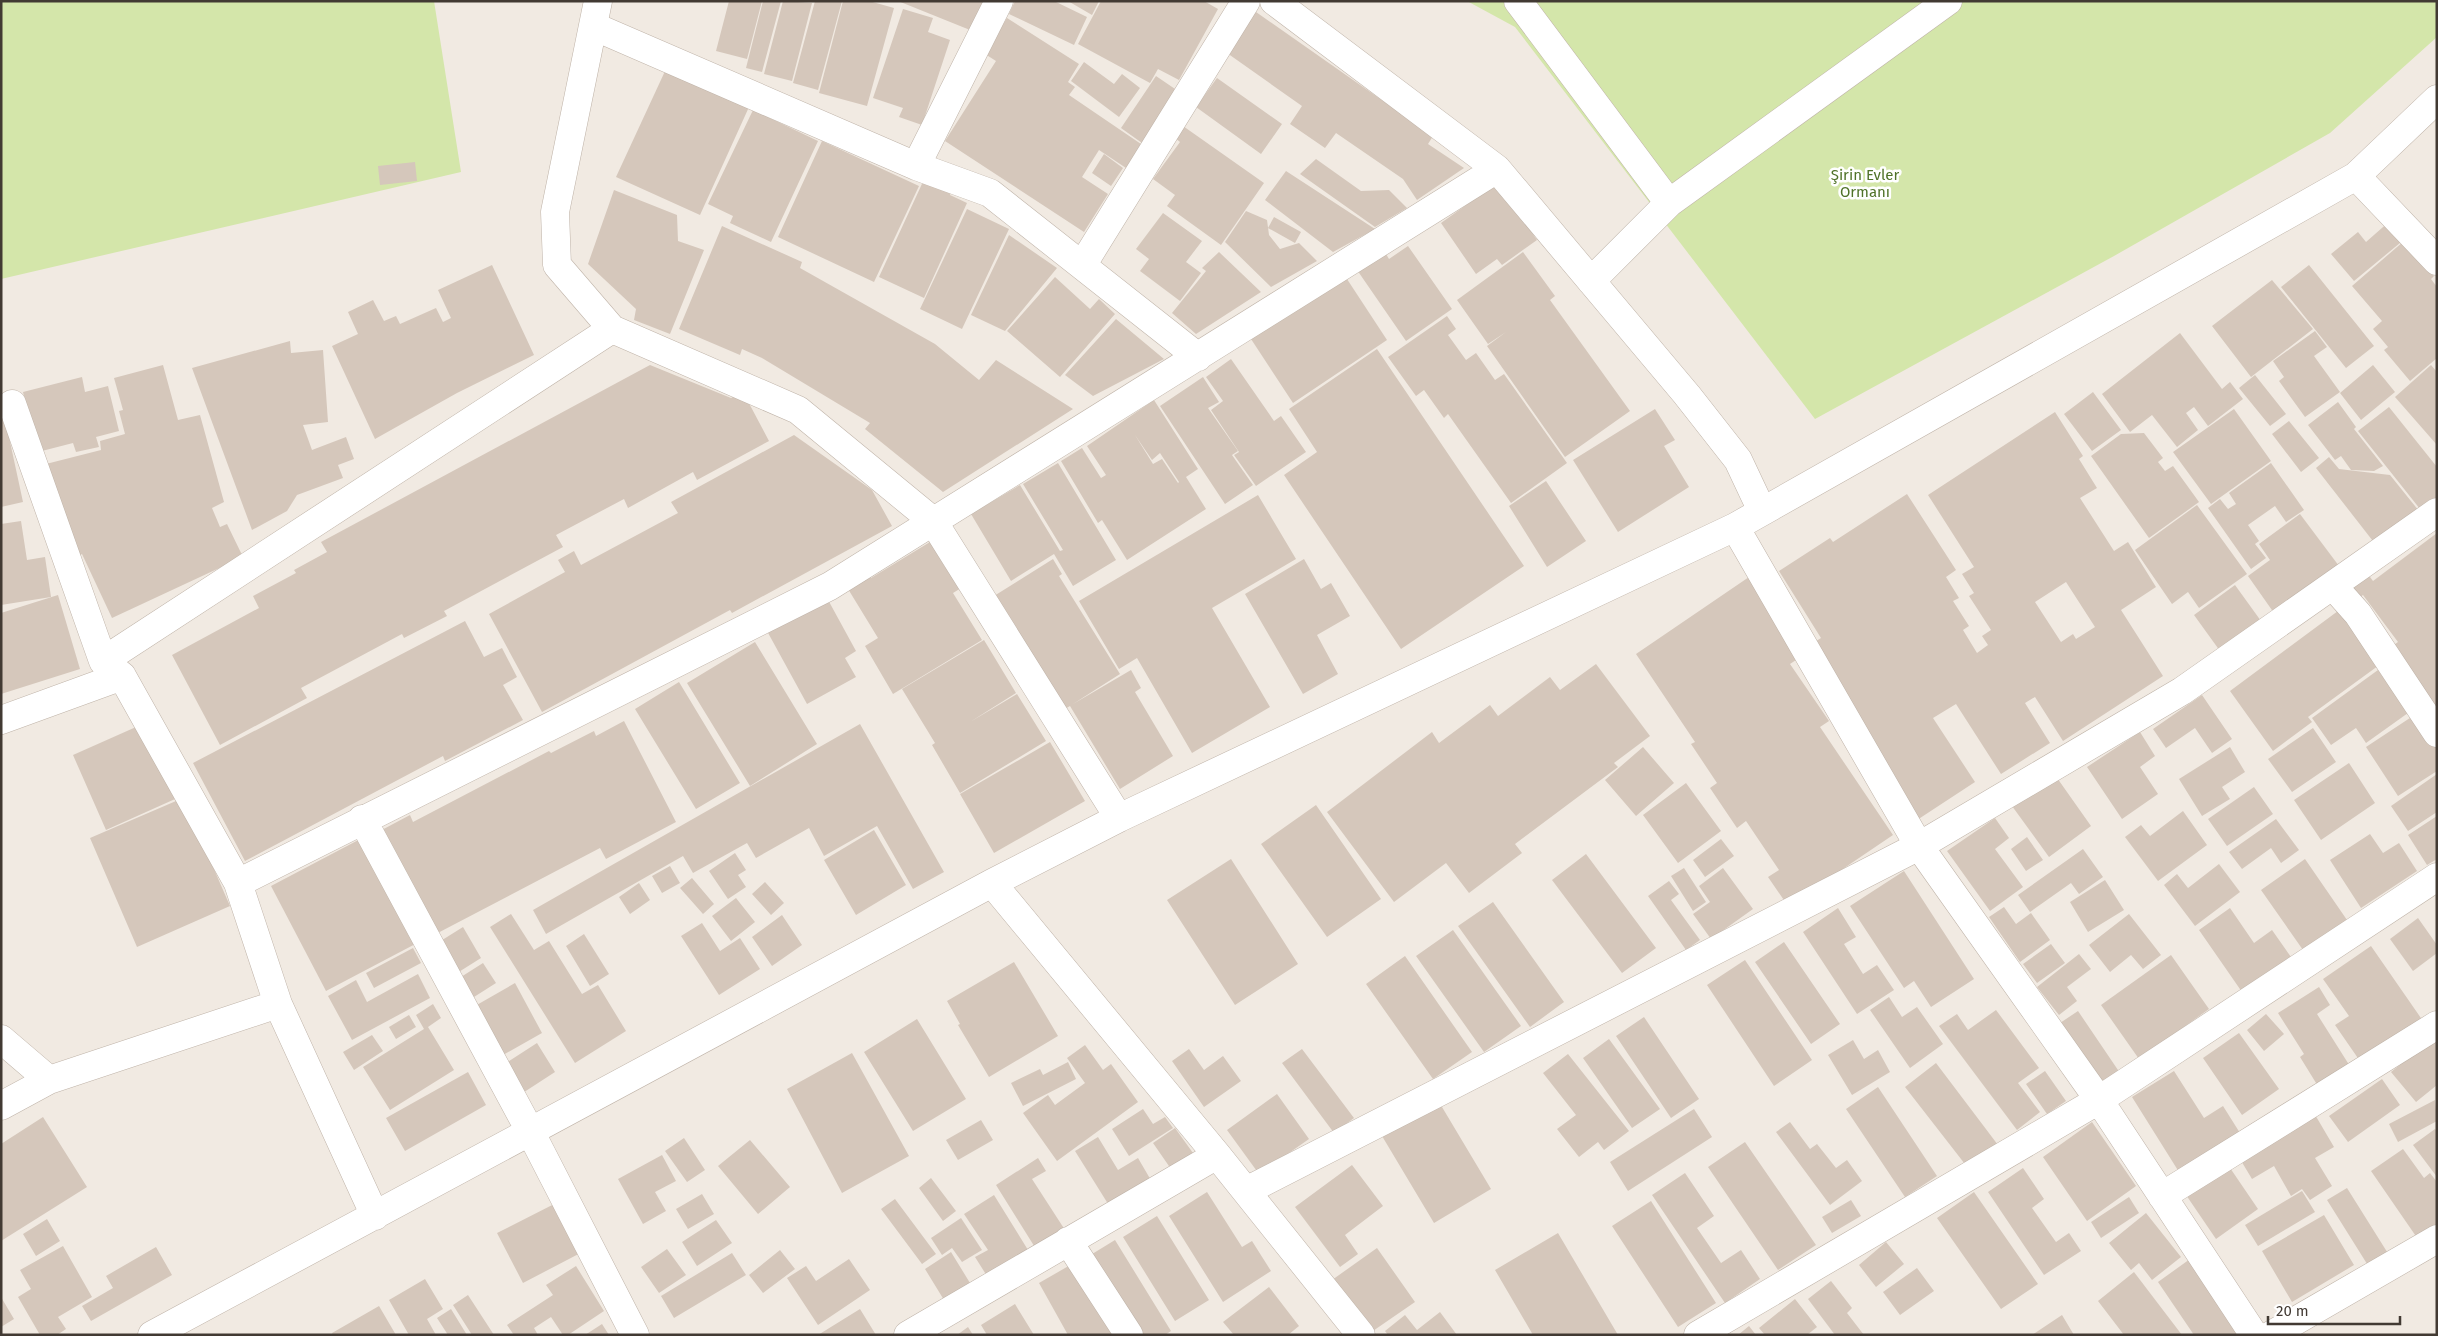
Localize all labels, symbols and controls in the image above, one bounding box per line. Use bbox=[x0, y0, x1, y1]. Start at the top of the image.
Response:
park label: Şirin Evler Ormanı bbox=[1831, 166, 1899, 201]
scale bar bbox=[2268, 1294, 2400, 1326]
text: 20 m bbox=[2276, 1302, 2309, 1320]

